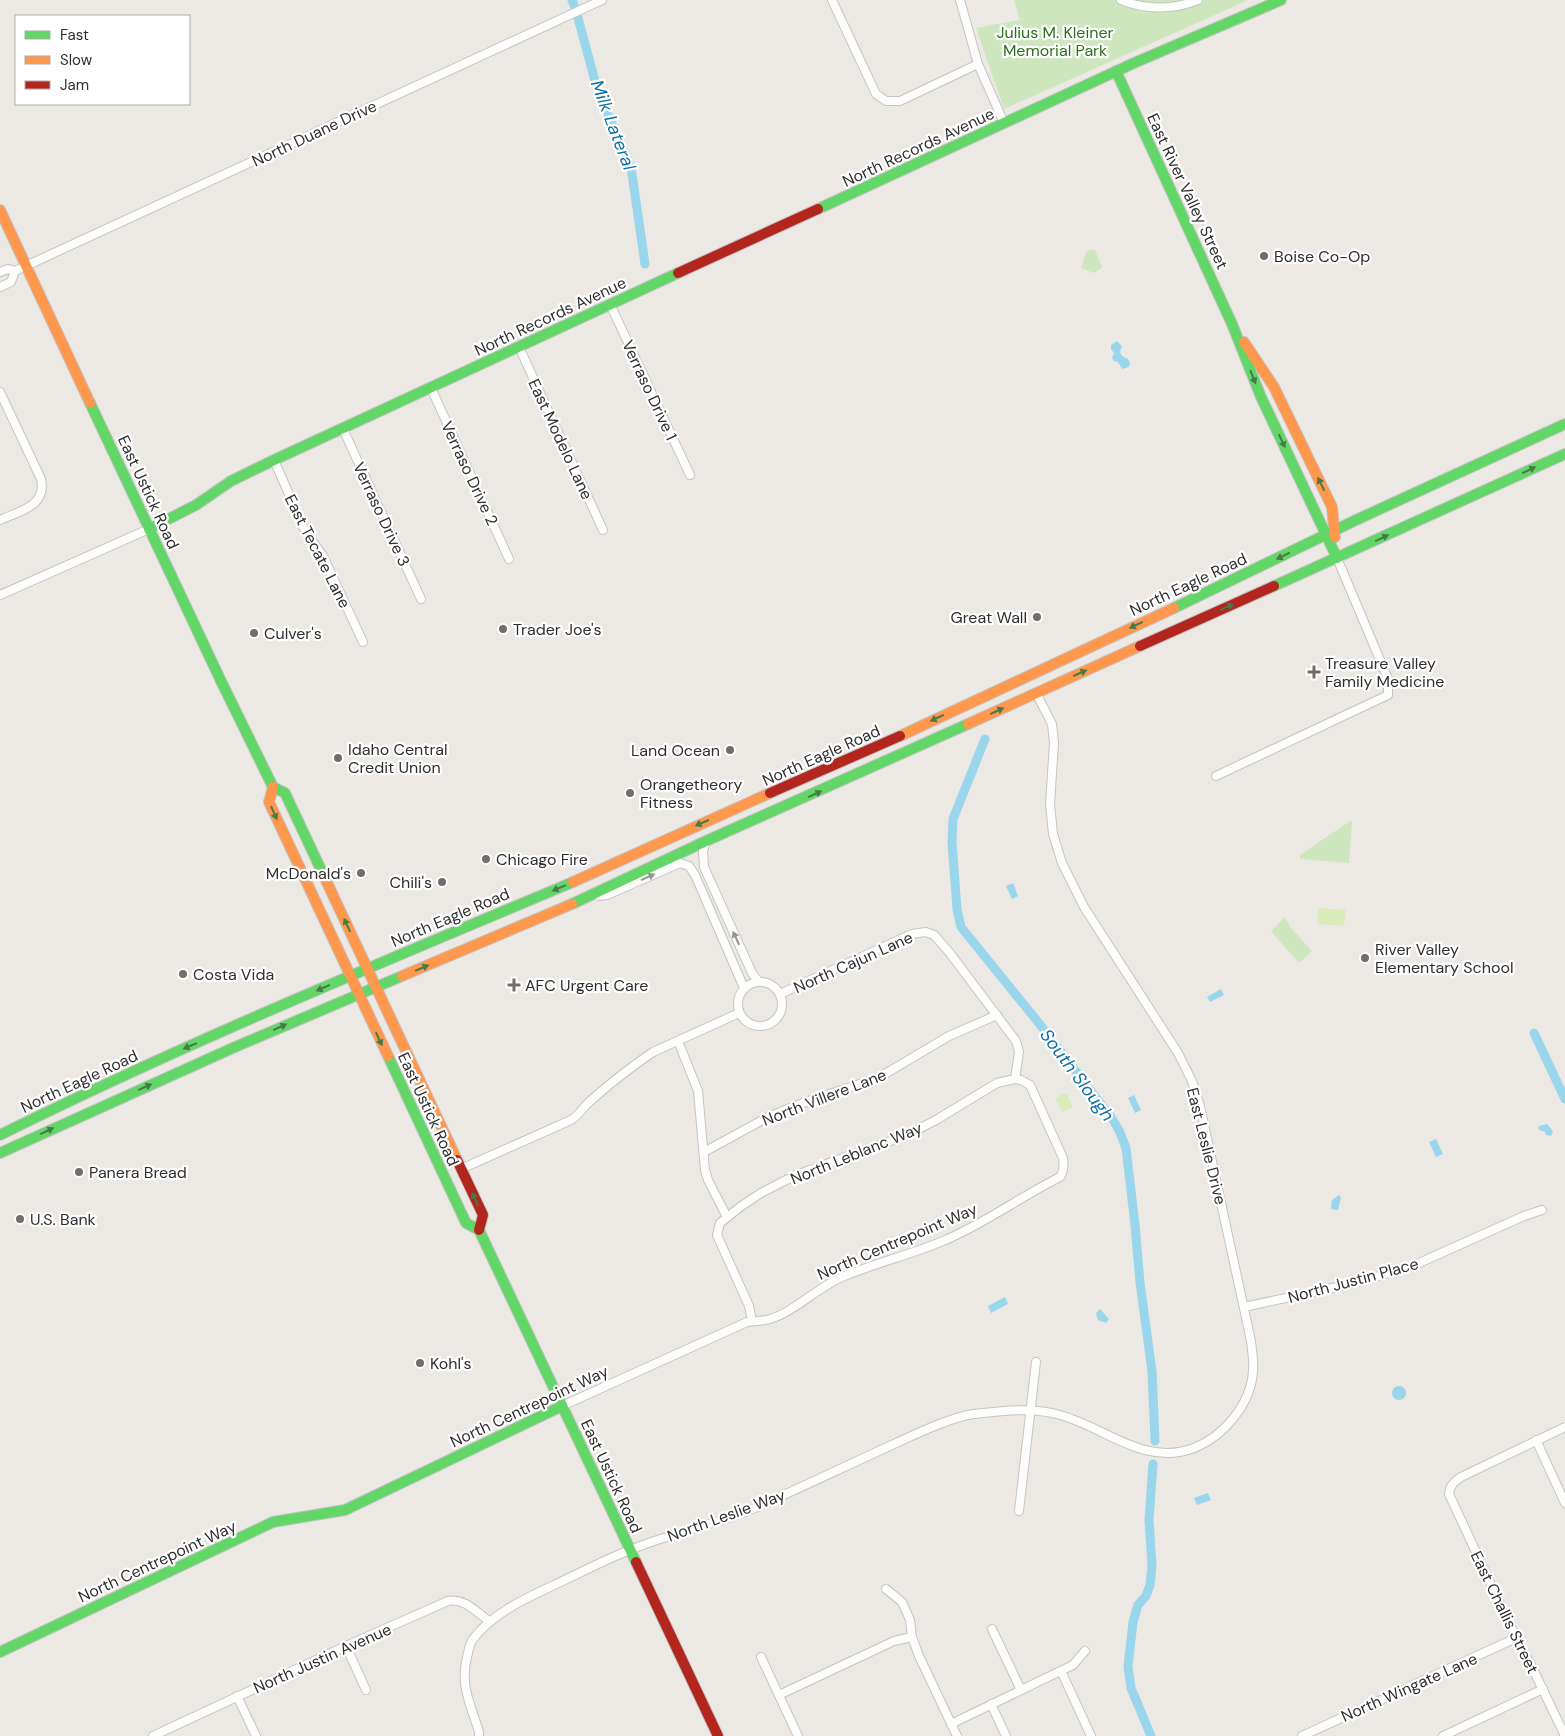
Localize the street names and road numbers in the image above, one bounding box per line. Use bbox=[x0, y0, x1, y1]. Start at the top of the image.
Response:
street label: North Duane Drive bbox=[248, 95, 380, 172]
street label: North Records Avenue bbox=[839, 103, 998, 192]
street label: East River Valley Street bbox=[1142, 110, 1233, 272]
street label: North Records Avenue bbox=[471, 272, 630, 361]
street label: Verraso Drive 1 bbox=[617, 337, 682, 444]
street label: East Modelo Lane bbox=[523, 376, 598, 503]
street label: Verraso Drive 2 bbox=[436, 418, 503, 529]
street label: East Ustick Road bbox=[113, 432, 184, 552]
street label: Verraso Drive 3 bbox=[348, 459, 415, 570]
street label: East Tecate Lane bbox=[280, 491, 355, 612]
street label: North Eagle Road bbox=[1126, 548, 1250, 621]
street label: North Eagle Road bbox=[759, 720, 883, 791]
street label: North Eagle Road bbox=[388, 883, 513, 952]
street label: North Cajun Lane bbox=[790, 927, 916, 998]
street label: North Eagle Road bbox=[17, 1045, 141, 1118]
street label: East Ustick Road bbox=[393, 1049, 464, 1169]
street label: North Villere Lane bbox=[759, 1064, 889, 1131]
street label: East Leslie Drive bbox=[1182, 1085, 1231, 1207]
street label: North Leblanc Way bbox=[787, 1117, 925, 1189]
street label: North Centrepoint Way bbox=[814, 1198, 981, 1285]
street label: North Justin Place bbox=[1285, 1253, 1421, 1308]
street label: North Centrepoint Way bbox=[447, 1361, 612, 1452]
street label: East Ustick Road bbox=[576, 1416, 647, 1536]
street label: North Leslie Way bbox=[664, 1484, 788, 1547]
street label: North Centrepoint Way bbox=[75, 1516, 240, 1607]
street label: East Challis Street bbox=[1466, 1547, 1543, 1677]
street label: North Justin Avenue bbox=[250, 1619, 395, 1698]
street label: North Wingate Lane bbox=[1338, 1648, 1481, 1727]

